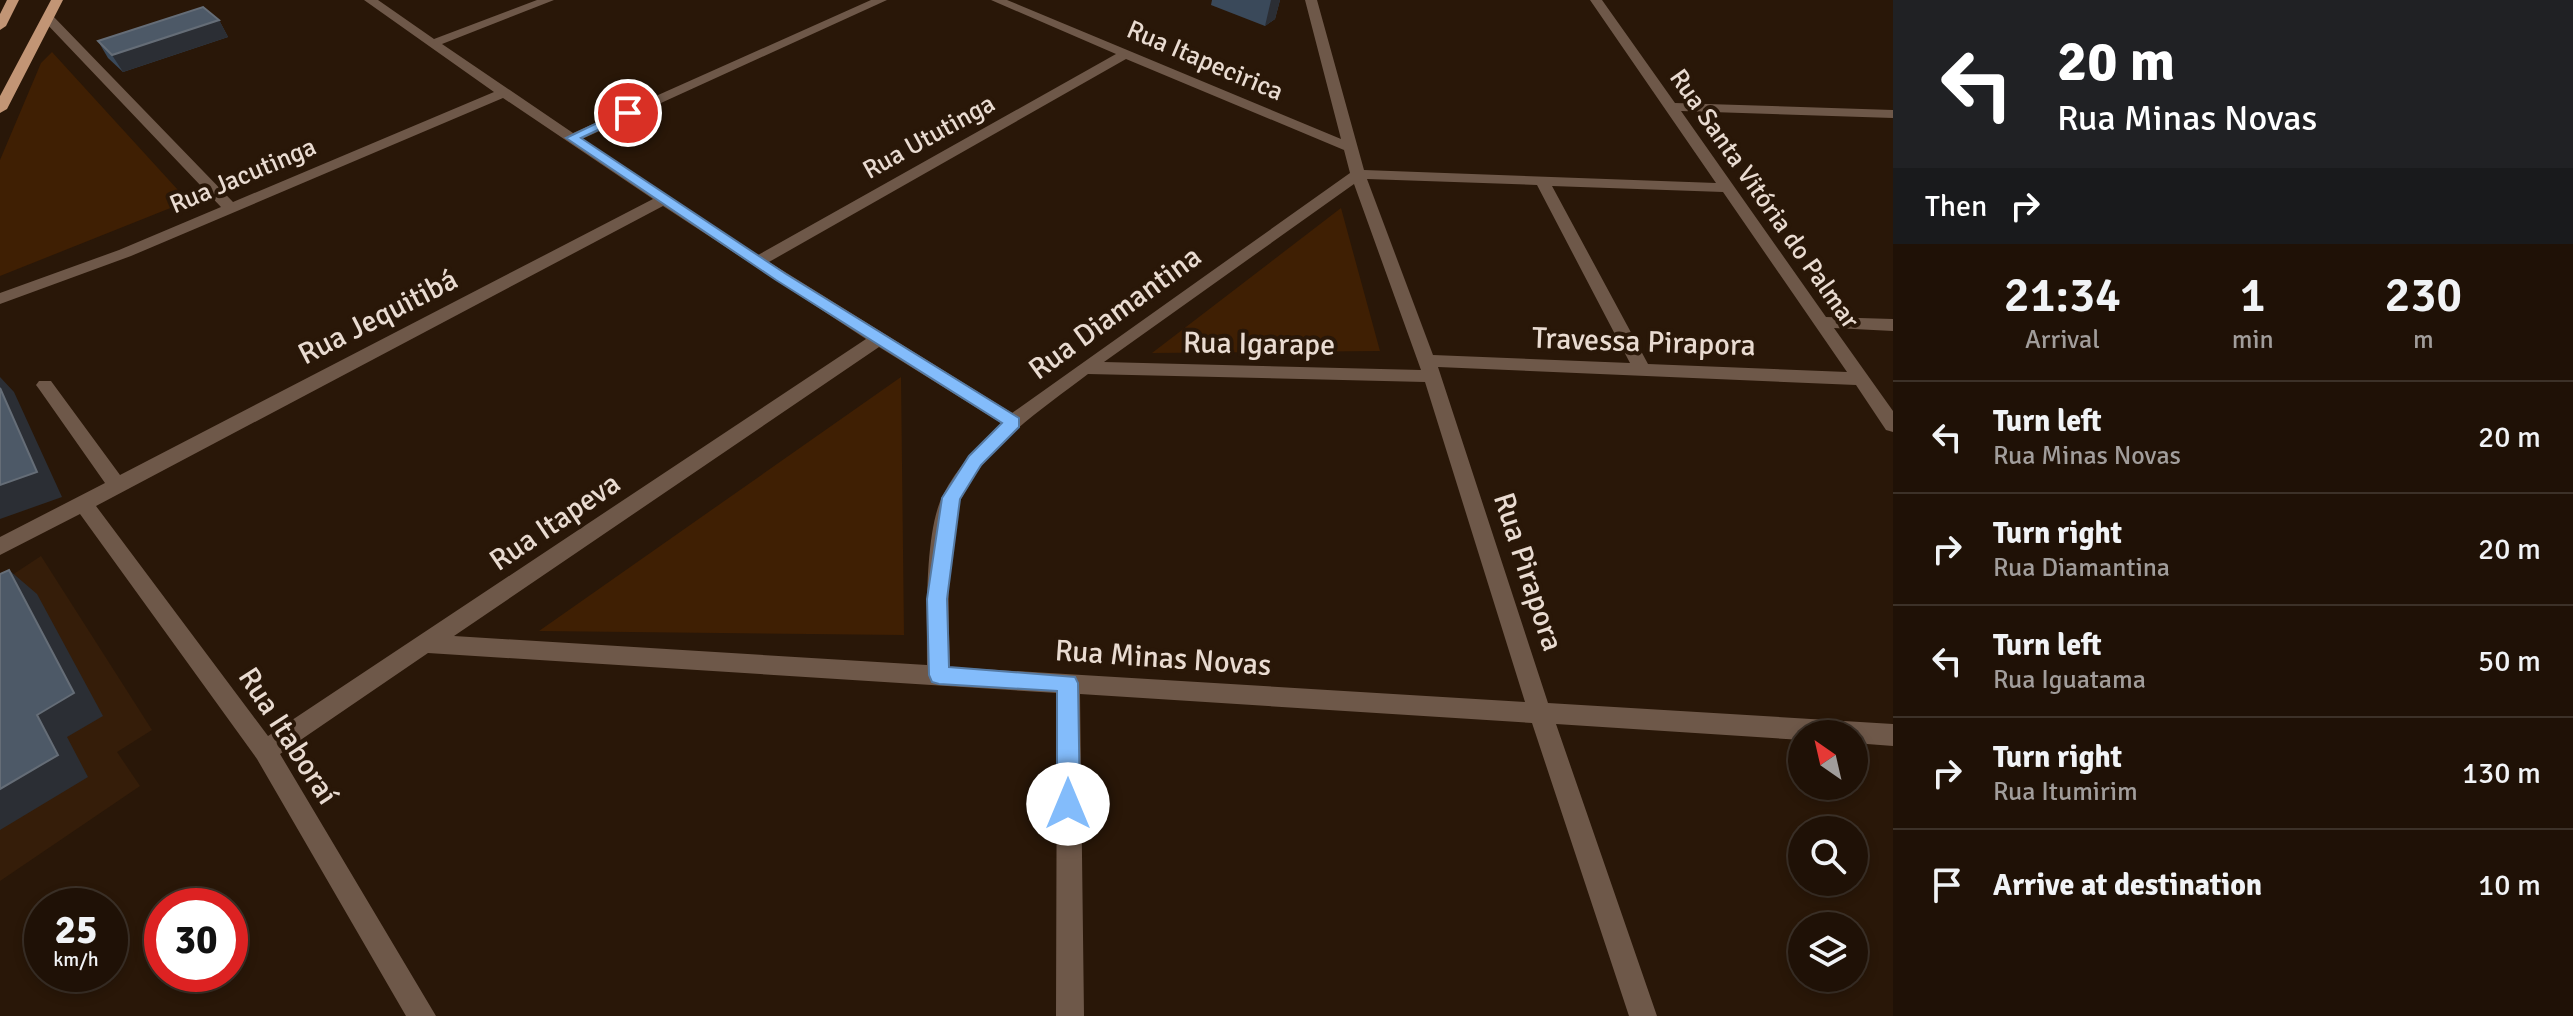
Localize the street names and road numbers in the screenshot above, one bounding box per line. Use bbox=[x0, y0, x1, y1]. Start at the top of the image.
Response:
street label: Rua Itapecirica bbox=[1122, 14, 1288, 108]
street label: Rua Santa Vitória do Palmar bbox=[1662, 63, 1866, 335]
street label: Rua Ututinga bbox=[857, 88, 1001, 186]
street label: Rua Jacutinga bbox=[165, 131, 321, 221]
street label: Rua Diamantina bbox=[1021, 238, 1209, 388]
street label: Rua Jequitibá bbox=[292, 261, 464, 373]
street label: Travessa Pirapora bbox=[1531, 320, 1757, 364]
street label: Rua Igarape bbox=[1182, 324, 1336, 364]
street label: Rua Itapeva bbox=[483, 465, 627, 579]
street label: Rua Pirapora bbox=[1485, 488, 1571, 656]
street label: Rua Minas Novas bbox=[1054, 632, 1272, 684]
street label: Rua Itaboraí bbox=[230, 661, 346, 811]

